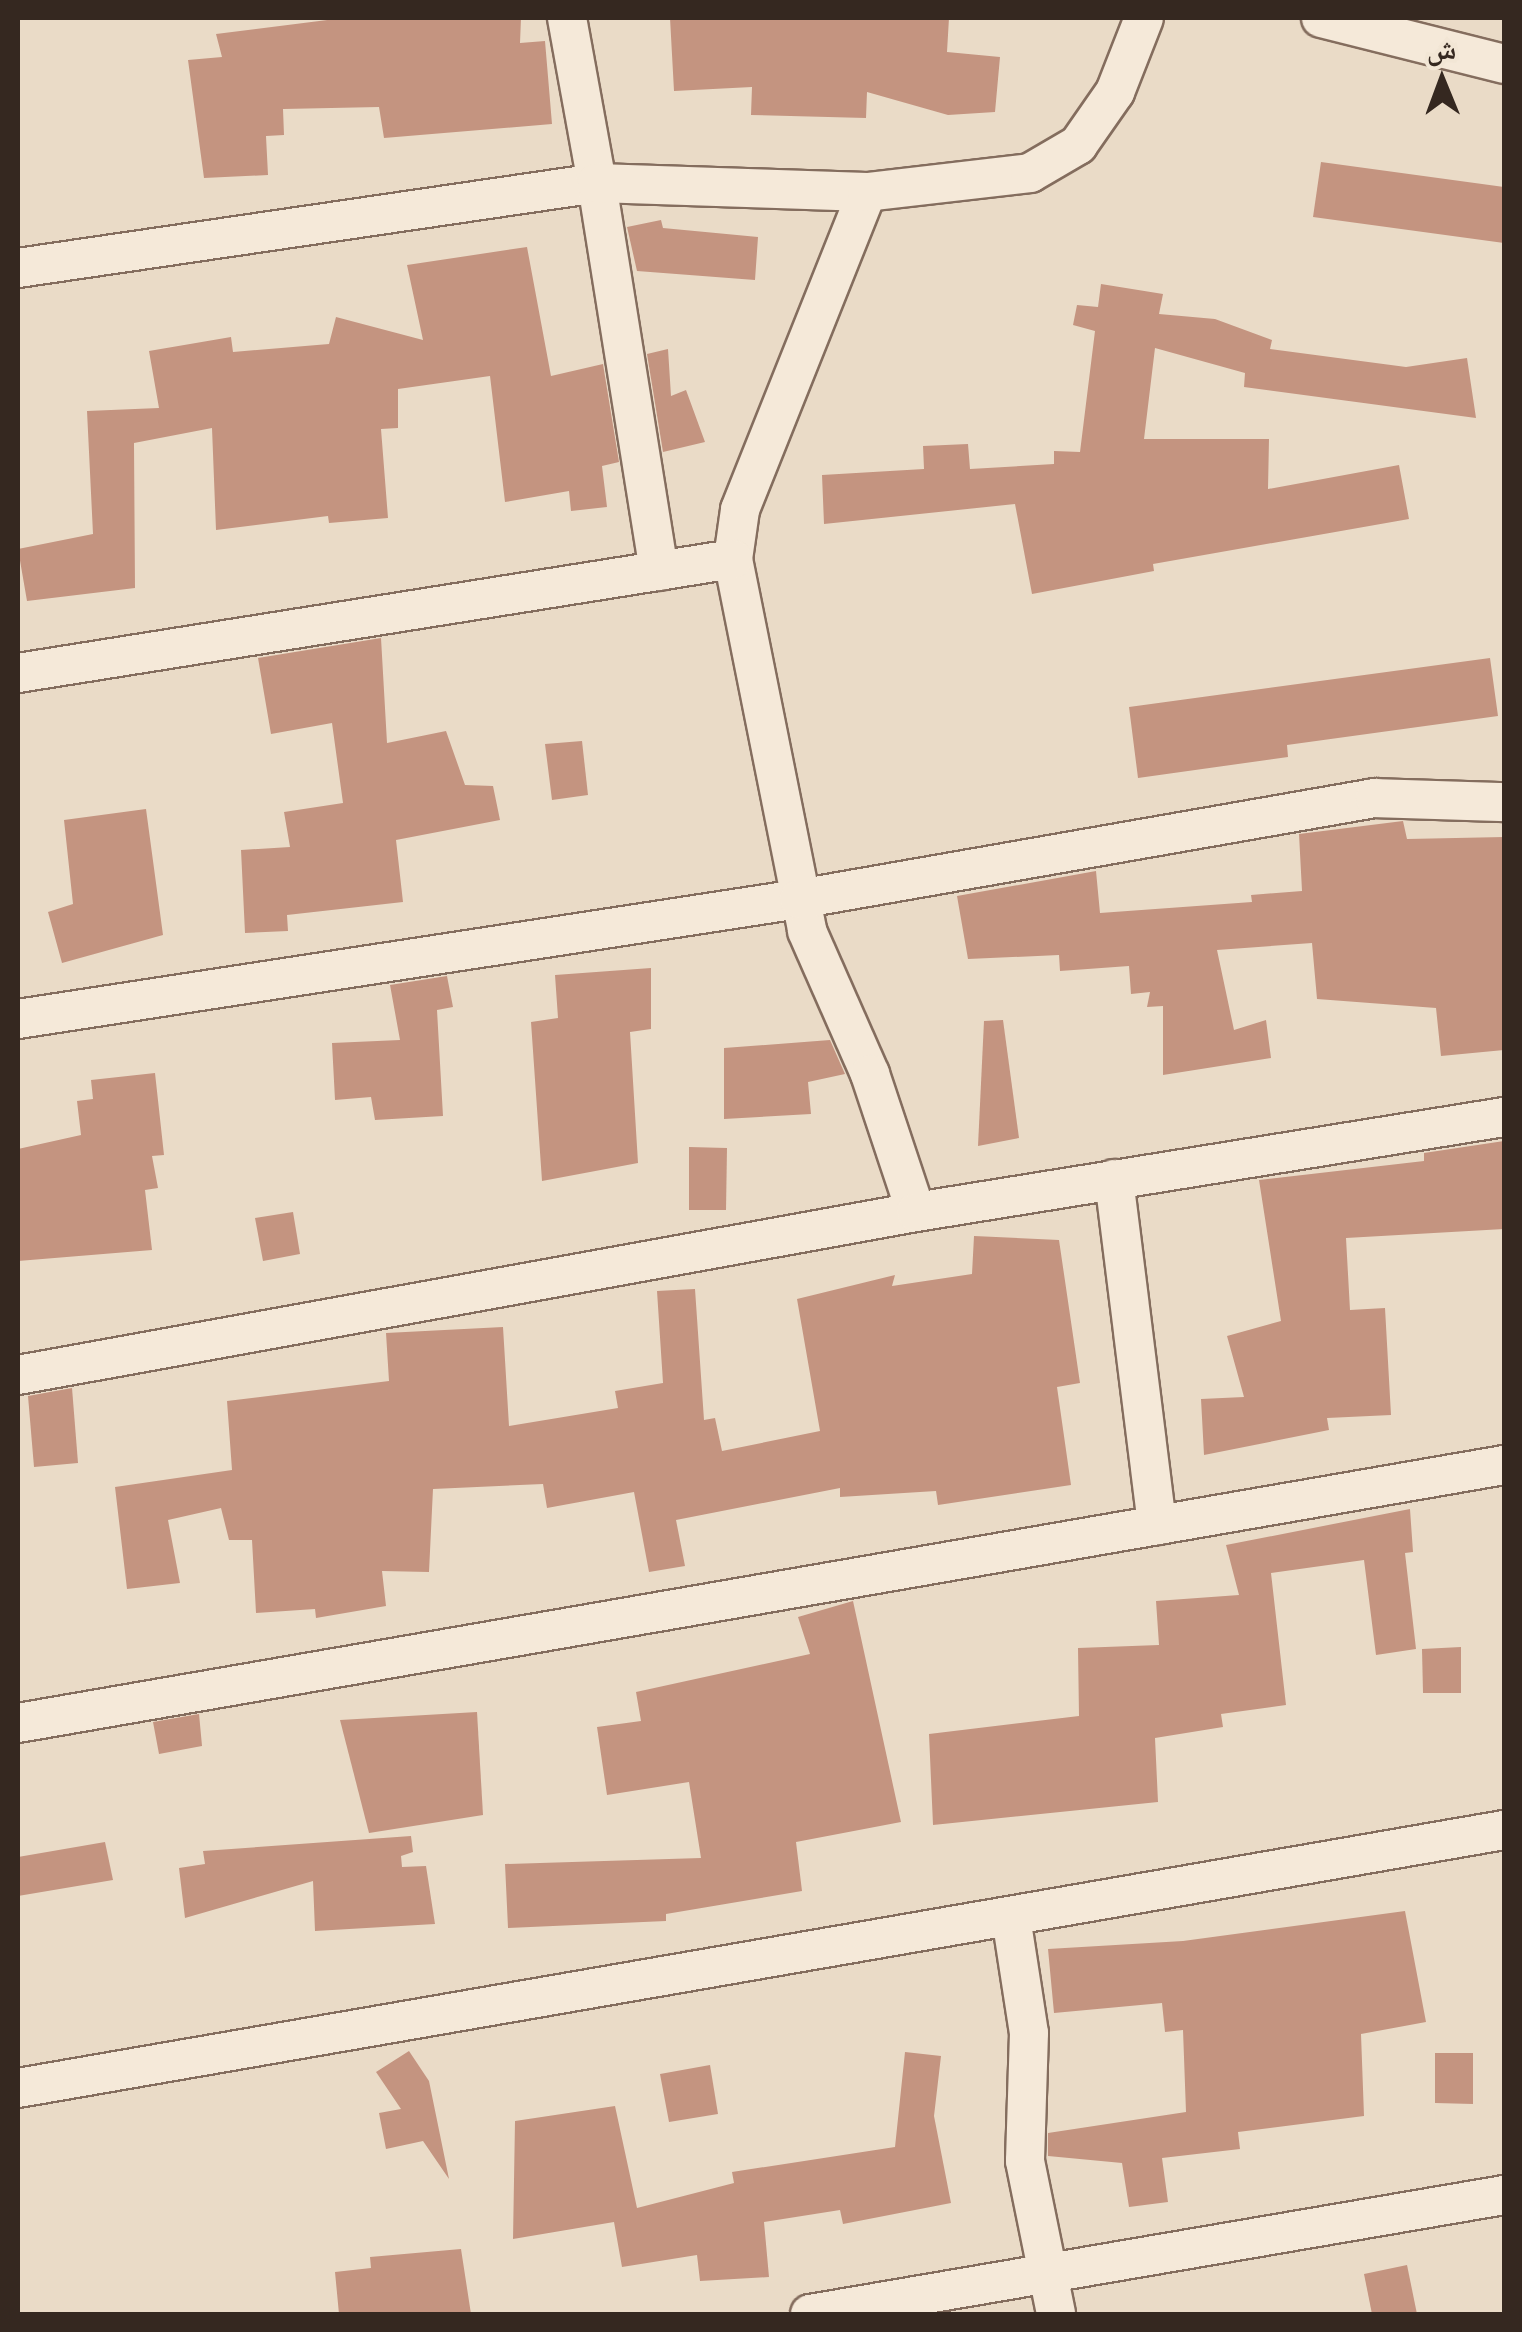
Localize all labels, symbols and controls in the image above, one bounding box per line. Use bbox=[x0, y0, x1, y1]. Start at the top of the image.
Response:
north arrow bbox=[1392, 30, 1492, 130]
text: ش bbox=[1426, 33, 1457, 66]

